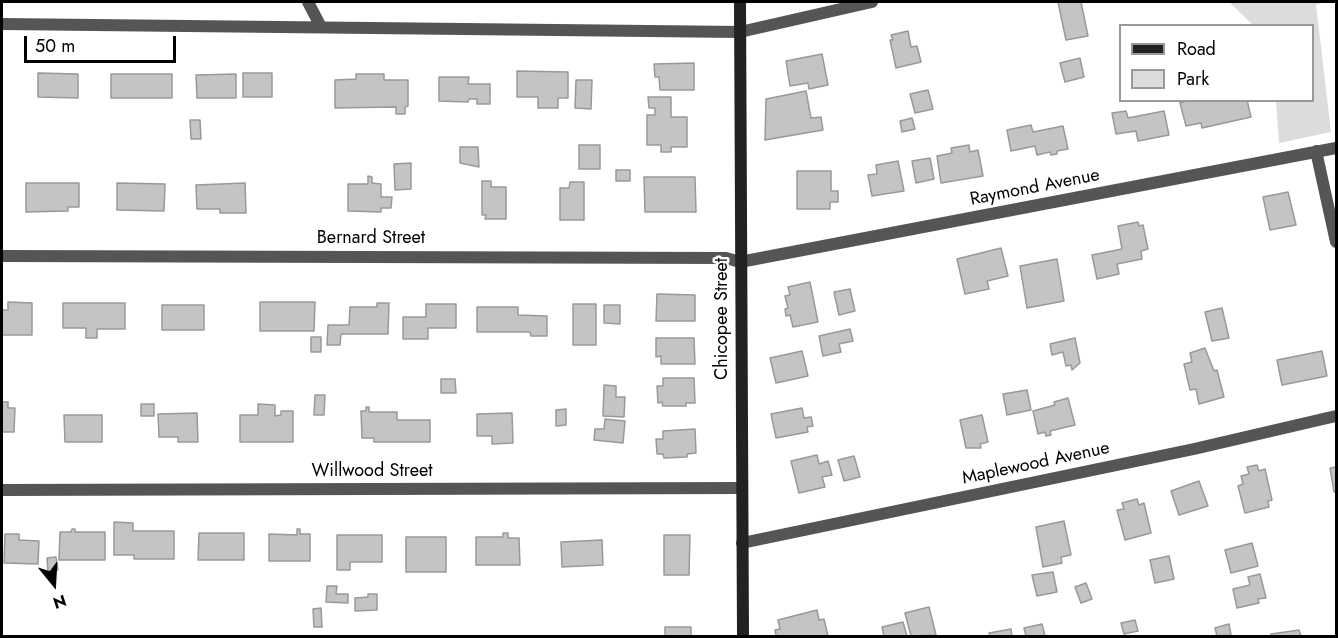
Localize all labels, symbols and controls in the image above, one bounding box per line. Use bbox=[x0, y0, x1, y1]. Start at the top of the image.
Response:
scale bar bbox=[27, 24, 178, 62]
legend bbox=[1119, 24, 1314, 102]
text: 50 m bbox=[35, 33, 75, 59]
text: Road bbox=[1177, 36, 1216, 62]
text: Park bbox=[1177, 66, 1209, 92]
street label: Raymond Avenue bbox=[968, 165, 1102, 211]
street label: Bernard Street bbox=[317, 228, 425, 250]
street label: Chicopee Street bbox=[712, 258, 734, 380]
street label: Maplewood Avenue bbox=[960, 438, 1112, 490]
street label: Willwood Street bbox=[311, 461, 433, 483]
north arrow bbox=[24, 554, 84, 614]
text: N bbox=[50, 589, 69, 614]

